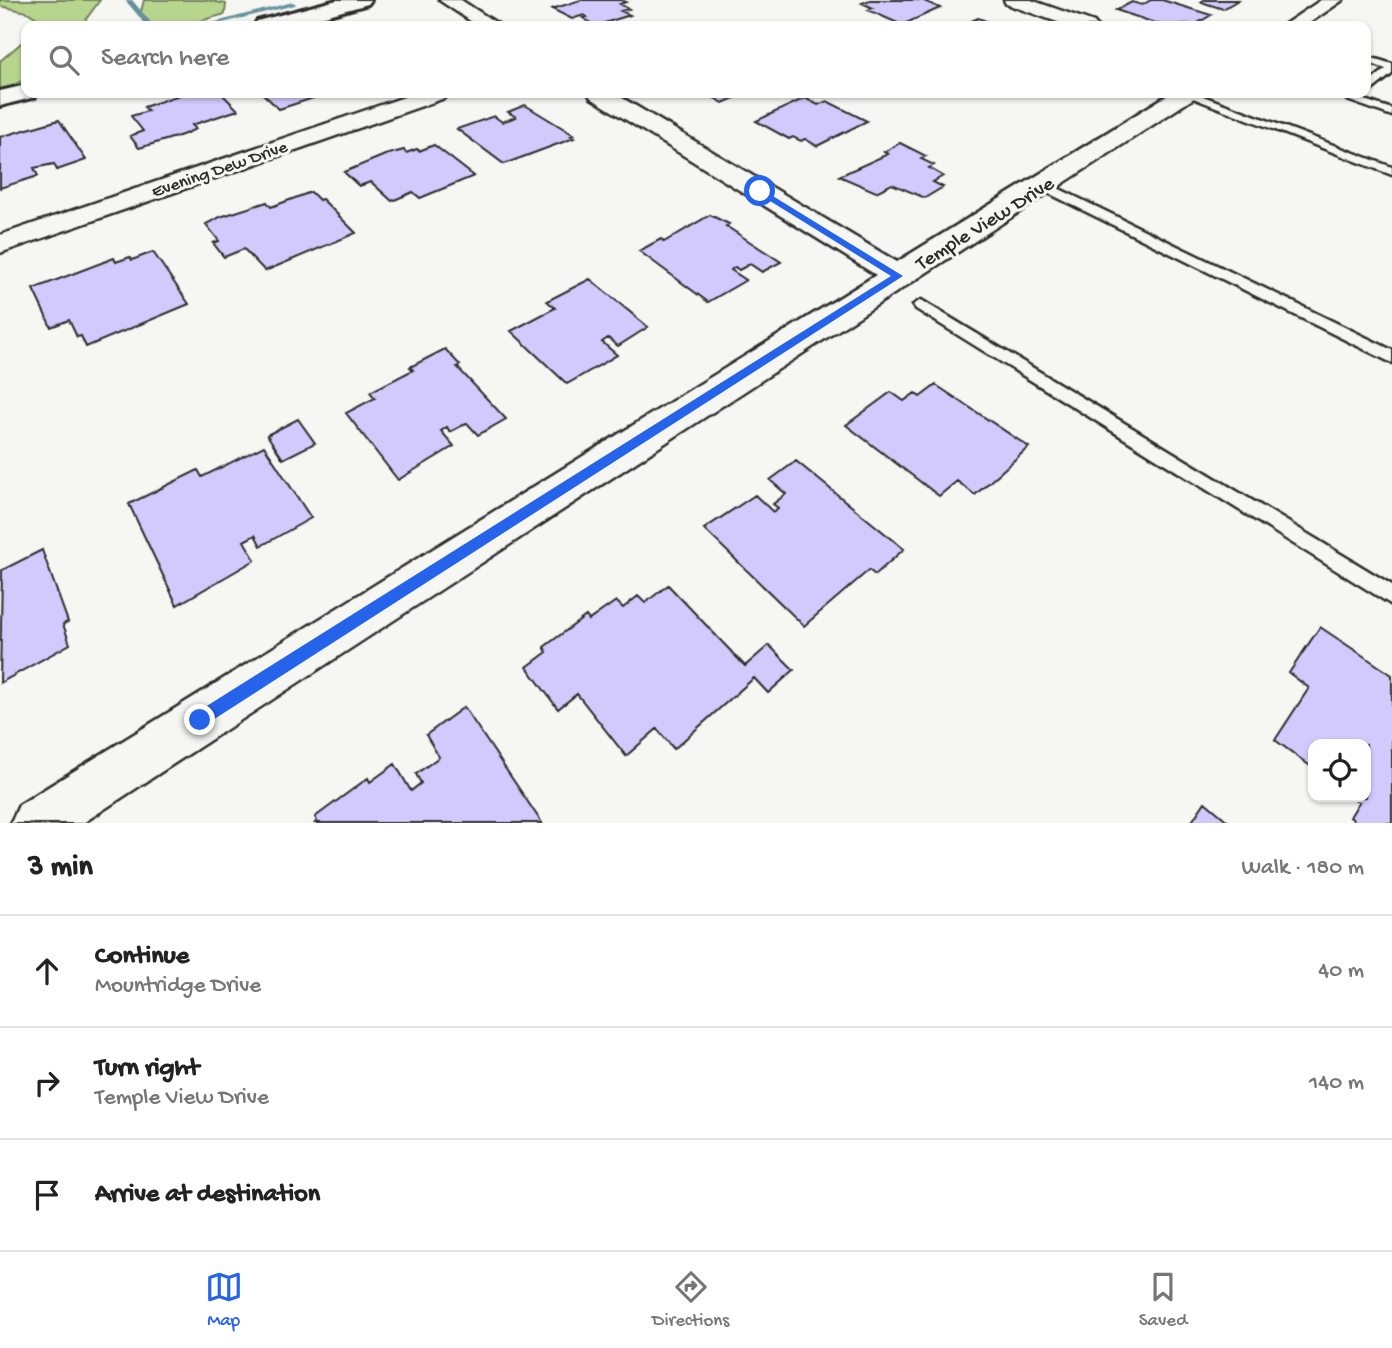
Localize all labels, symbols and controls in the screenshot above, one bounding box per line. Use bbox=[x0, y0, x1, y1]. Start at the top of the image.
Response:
search box bbox=[21, 21, 1371, 98]
icon: search bbox=[45, 41, 83, 79]
text: Search here bbox=[101, 44, 229, 75]
street label: Evening Dew Drive bbox=[149, 137, 291, 203]
street label: Temple View Drive bbox=[911, 172, 1061, 278]
route start bbox=[744, 175, 775, 206]
route end bbox=[184, 704, 215, 735]
map controls bbox=[1308, 739, 1371, 802]
button: locate bbox=[1308, 739, 1371, 802]
text: 3 min bbox=[28, 851, 93, 886]
text: Walk · 180 m bbox=[1242, 855, 1364, 882]
text: Continue bbox=[95, 942, 189, 973]
icon: ahead bbox=[28, 952, 66, 990]
text: 40 m bbox=[1318, 958, 1364, 985]
text: Mountridge Drive bbox=[95, 973, 261, 1000]
text: Turn right bbox=[95, 1054, 199, 1085]
icon: right bbox=[28, 1064, 66, 1102]
text: 140 m bbox=[1309, 1070, 1364, 1097]
text: Temple View Drive bbox=[95, 1085, 269, 1112]
icon: arrive bbox=[28, 1176, 66, 1214]
text: Arrive at destination bbox=[95, 1180, 320, 1211]
tab: Map bbox=[205, 1268, 243, 1333]
tab: Directions bbox=[652, 1268, 729, 1333]
tab: Saved bbox=[1139, 1268, 1187, 1333]

